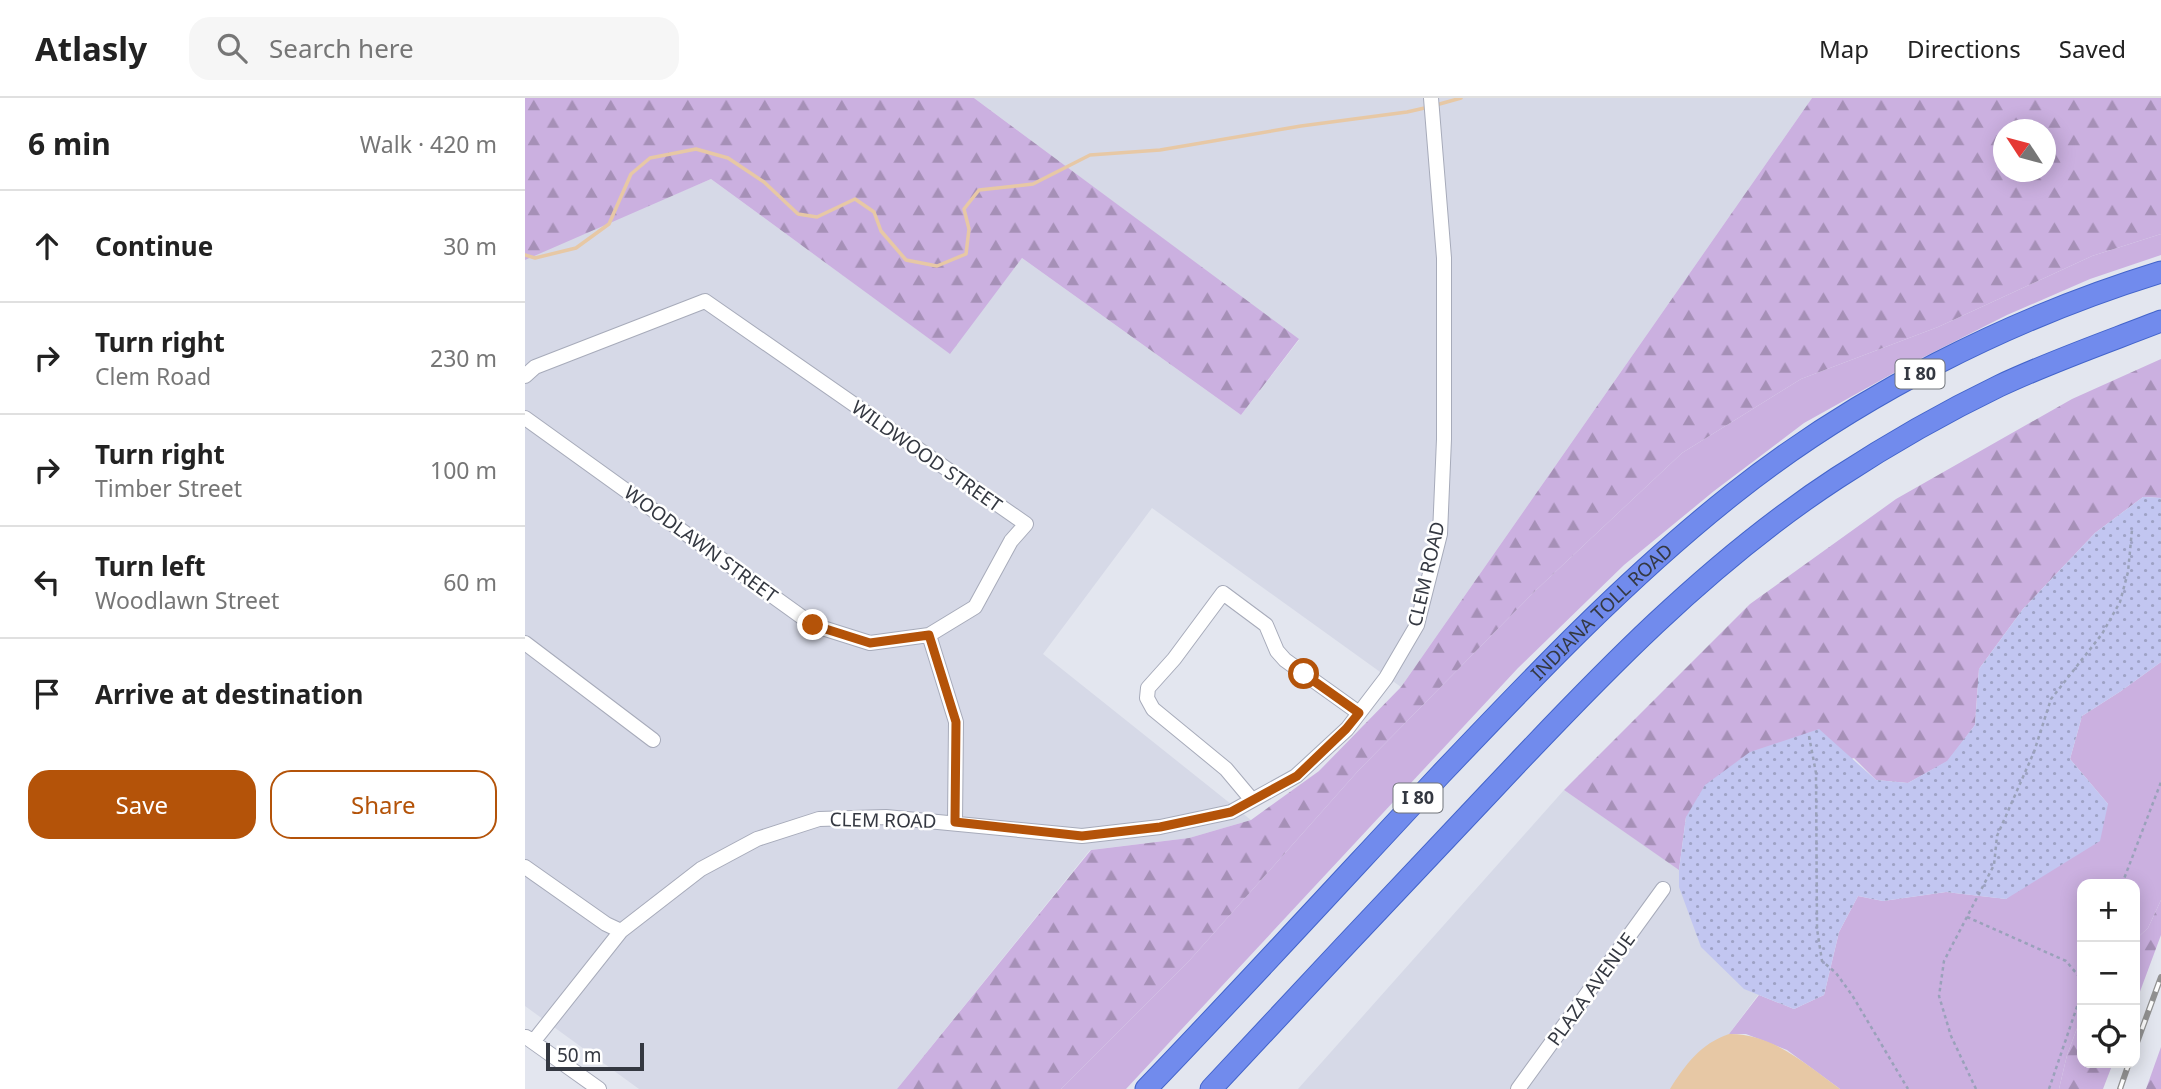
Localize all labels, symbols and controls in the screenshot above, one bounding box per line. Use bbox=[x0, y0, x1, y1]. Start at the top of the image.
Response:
search box bbox=[189, 17, 679, 80]
text: Atlasly bbox=[35, 26, 147, 71]
icon: search bbox=[213, 29, 251, 67]
text: Search here bbox=[269, 30, 414, 66]
text: Map bbox=[1819, 32, 1869, 65]
text: Directions bbox=[1907, 32, 2021, 65]
text: Saved bbox=[2059, 32, 2126, 65]
north arrow bbox=[1993, 119, 2056, 182]
text: 6 min bbox=[28, 123, 111, 164]
text: Walk · 420 m bbox=[360, 128, 497, 160]
icon: ahead bbox=[28, 227, 66, 265]
text: Continue bbox=[95, 228, 213, 264]
text: 30 m bbox=[443, 230, 497, 262]
text: Turn right bbox=[95, 324, 225, 360]
icon: right bbox=[28, 339, 66, 377]
text: 230 m bbox=[430, 342, 497, 374]
text: Clem Road bbox=[95, 360, 211, 392]
road number: I 80 bbox=[1895, 360, 1945, 388]
street label: WILDWOOD STREET bbox=[847, 394, 1008, 518]
text: Turn right bbox=[95, 436, 225, 472]
icon: right bbox=[28, 451, 66, 489]
text: 100 m bbox=[430, 454, 497, 486]
text: Timber Street bbox=[95, 472, 242, 504]
street label: WOODLAWN STREET bbox=[619, 479, 783, 609]
street label: CLEM ROAD bbox=[1401, 519, 1451, 629]
street label: INDIANA TOLL ROAD bbox=[1525, 537, 1678, 686]
text: Turn left bbox=[95, 548, 206, 584]
icon: left bbox=[28, 563, 66, 601]
text: 60 m bbox=[443, 566, 497, 598]
text: Woodlawn Street bbox=[95, 584, 279, 616]
route end bbox=[797, 609, 828, 640]
route start bbox=[1288, 658, 1319, 689]
icon: arrive bbox=[28, 675, 66, 713]
text: Arrive at destination bbox=[95, 676, 364, 712]
button: Save bbox=[28, 770, 256, 839]
button: Share bbox=[270, 770, 497, 839]
road number: I 80 bbox=[1393, 784, 1442, 812]
street label: CLEM ROAD bbox=[829, 806, 937, 834]
map controls bbox=[2077, 879, 2140, 1068]
button: + bbox=[2077, 879, 2140, 942]
street label: PLAZA AVENUE bbox=[1541, 927, 1641, 1051]
button: − bbox=[2077, 942, 2140, 1005]
button: locate bbox=[2077, 1005, 2140, 1068]
scale bar bbox=[546, 1040, 644, 1072]
text: 50 m bbox=[557, 1042, 601, 1068]

